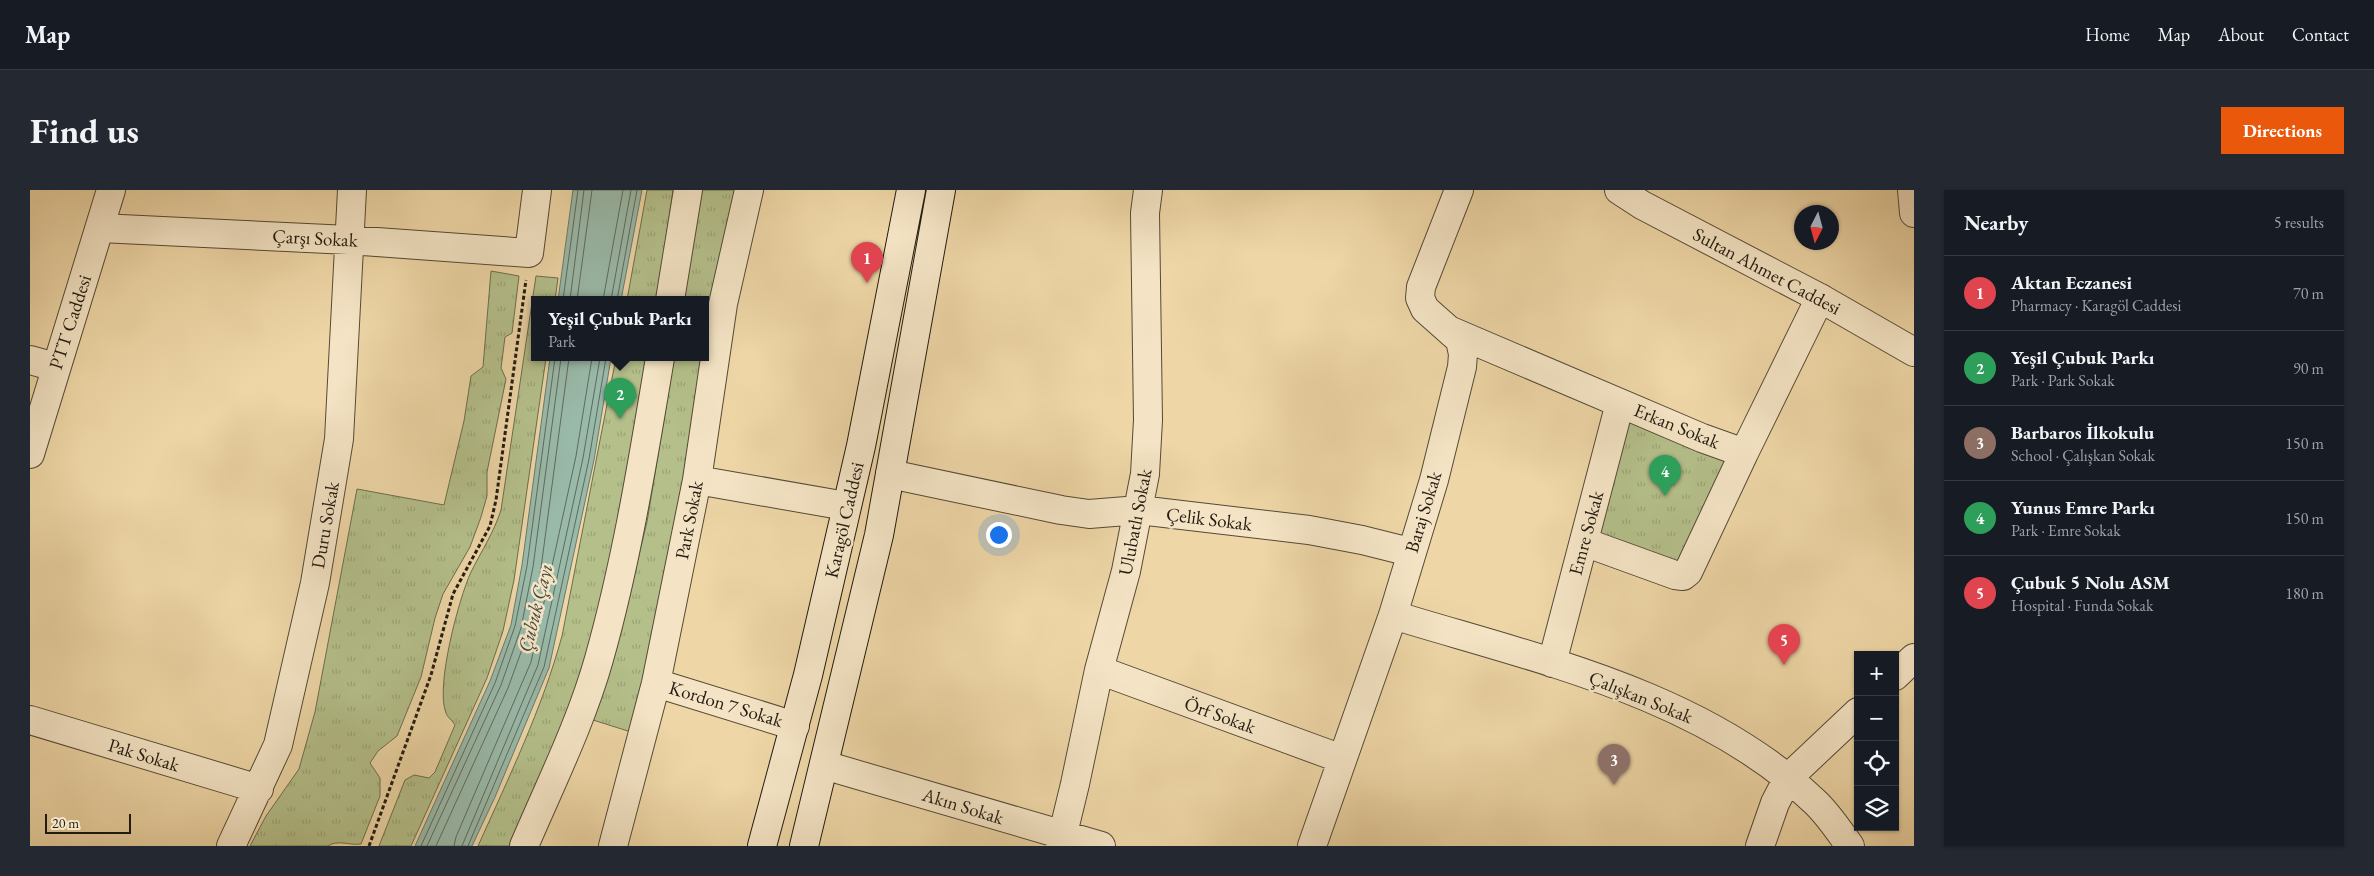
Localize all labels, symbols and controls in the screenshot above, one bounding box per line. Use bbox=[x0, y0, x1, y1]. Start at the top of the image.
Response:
text: Map bbox=[25, 19, 70, 50]
text: Home bbox=[2085, 23, 2130, 46]
text: Map bbox=[2158, 23, 2190, 46]
text: About bbox=[2218, 23, 2264, 46]
text: Contact bbox=[2292, 23, 2349, 46]
button: Directions bbox=[2221, 107, 2344, 154]
text: Find us bbox=[30, 108, 139, 153]
north arrow bbox=[1794, 205, 1839, 250]
text: Nearby bbox=[1964, 209, 2028, 236]
text: 5 results bbox=[2274, 212, 2324, 233]
street label: Sultan Ahmet Caddesi bbox=[1689, 221, 1846, 321]
street label: Çarşı Sokak bbox=[272, 223, 359, 253]
pin: 1 bbox=[851, 242, 883, 283]
text: Aktan Eczanesi bbox=[2011, 270, 2132, 295]
street label: PTT Caddesi bbox=[43, 271, 97, 373]
text: 1 bbox=[1976, 283, 1984, 304]
text: 70 m bbox=[2293, 283, 2324, 304]
text: Pharmacy · Karagöl Caddesi bbox=[2011, 295, 2181, 316]
popup bbox=[531, 296, 709, 361]
text: Yeşil Çubuk Parkı bbox=[548, 306, 692, 331]
text: Park bbox=[548, 331, 576, 352]
text: Yeşil Çubuk Parkı bbox=[2011, 345, 2154, 370]
text: 2 bbox=[1976, 358, 1984, 379]
text: 90 m bbox=[2293, 358, 2324, 379]
text: Park · Park Sokak bbox=[2011, 370, 2115, 391]
pin: 2 bbox=[604, 378, 636, 419]
street label: Erkan Sokak bbox=[1630, 397, 1725, 455]
text: Barbaros İlkokulu bbox=[2011, 420, 2154, 445]
text: 3 bbox=[1976, 433, 1984, 454]
text: 150 m bbox=[2285, 433, 2324, 454]
text: School · Çalışkan Sokak bbox=[2011, 445, 2155, 466]
pin: 4 bbox=[1649, 455, 1681, 496]
street label: Karagöl Caddesi bbox=[818, 459, 870, 581]
street label: Ulubatlı Sokak bbox=[1112, 466, 1158, 577]
street label: Baraj Sokak bbox=[1399, 467, 1448, 556]
street label: Duru Sokak bbox=[305, 478, 345, 570]
street label: Park Sokak bbox=[669, 478, 709, 561]
street label: Emre Sokak bbox=[1563, 487, 1610, 578]
text: Yunus Emre Parkı bbox=[2011, 495, 2155, 520]
street label: Çelik Sokak bbox=[1165, 501, 1254, 537]
text: 4 bbox=[1976, 508, 1984, 529]
text: 150 m bbox=[2285, 508, 2324, 529]
text: Park · Emre Sokak bbox=[2011, 520, 2121, 541]
your location bbox=[986, 522, 1012, 548]
water label: Çubuk Çayı bbox=[511, 561, 559, 655]
text: Çubuk 5 Nolu ASM bbox=[2011, 570, 2170, 595]
text: 5 bbox=[1976, 583, 1984, 604]
text: 180 m bbox=[2285, 583, 2324, 604]
text: Hospital · Funda Sokak bbox=[2011, 595, 2153, 616]
pin: 5 bbox=[1768, 624, 1800, 665]
map controls bbox=[1854, 651, 1899, 831]
button: + bbox=[1854, 651, 1899, 696]
street label: Çalışkan Sokak bbox=[1585, 665, 1698, 730]
street label: Kordon 7 Sokak bbox=[666, 675, 787, 733]
street label: Örf Sokak bbox=[1181, 691, 1260, 740]
button: − bbox=[1854, 696, 1899, 741]
street label: Pak Sokak bbox=[105, 732, 184, 778]
button: locate bbox=[1854, 741, 1899, 786]
pin: 3 bbox=[1598, 744, 1630, 785]
street label: Akın Sokak bbox=[918, 781, 1008, 831]
button: layers bbox=[1854, 786, 1899, 831]
scale bar bbox=[45, 811, 131, 834]
text: 20 m bbox=[52, 814, 79, 832]

